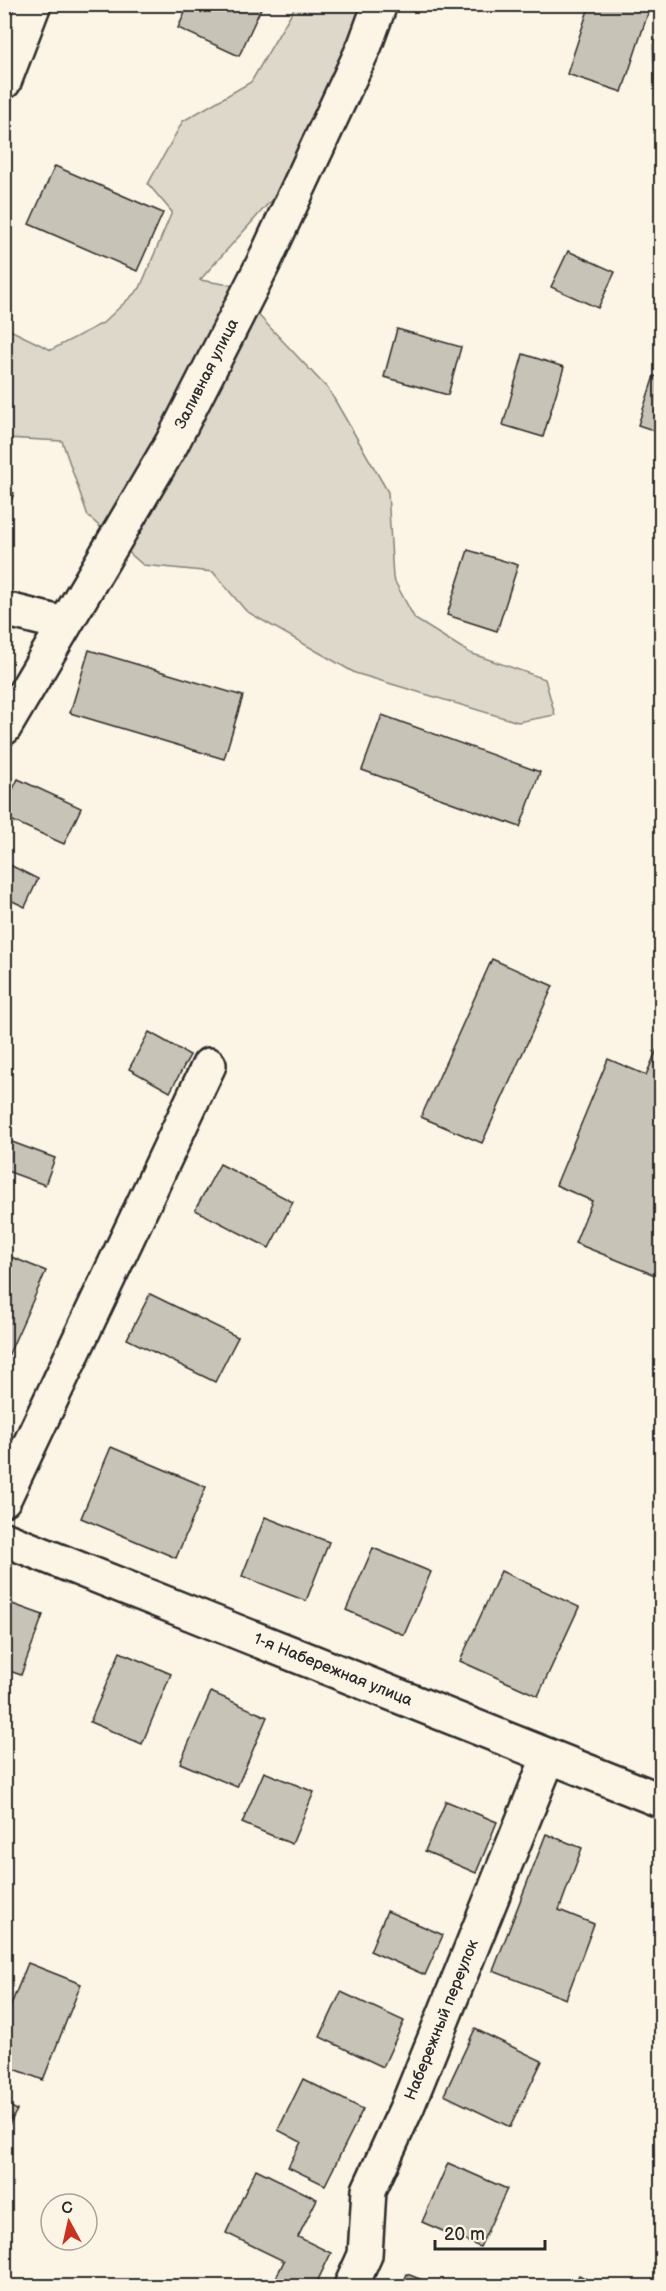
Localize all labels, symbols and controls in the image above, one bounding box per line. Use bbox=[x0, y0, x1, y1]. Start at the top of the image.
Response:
street label: Заливная улица bbox=[171, 315, 243, 432]
street label: 1-я Набережная улица bbox=[251, 1629, 416, 1711]
street label: Набережный переулок bbox=[401, 1936, 483, 2103]
north arrow bbox=[39, 2192, 99, 2252]
text: С bbox=[60, 2198, 74, 2219]
scale bar bbox=[435, 2213, 544, 2251]
text: 20 m bbox=[444, 2224, 485, 2245]

